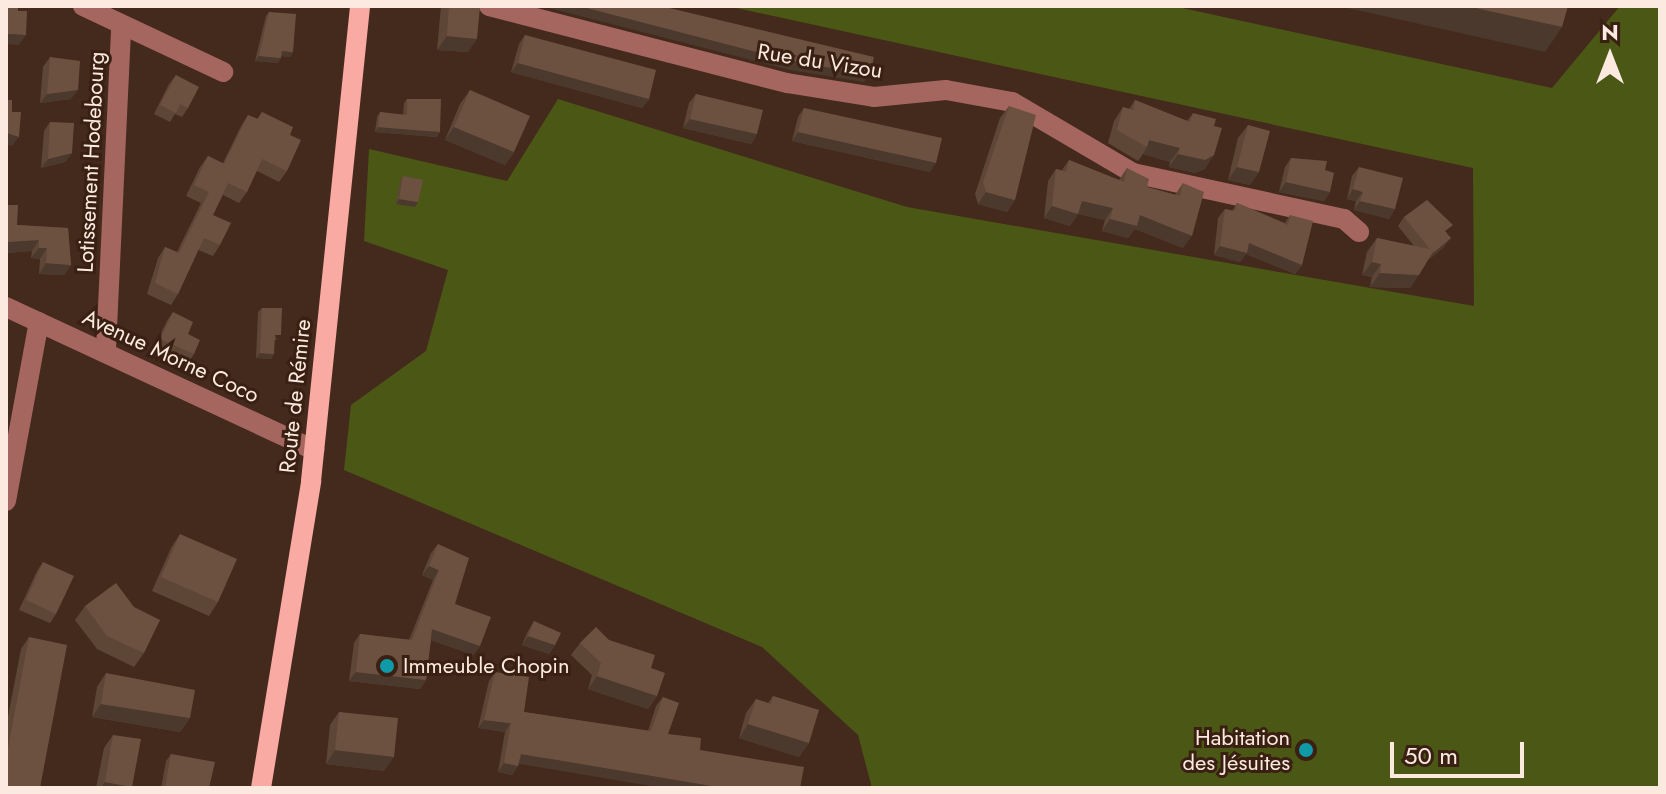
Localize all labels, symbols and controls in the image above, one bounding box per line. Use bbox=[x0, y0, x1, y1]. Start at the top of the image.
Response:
north arrow bbox=[1570, 16, 1650, 96]
text: N bbox=[1601, 16, 1619, 48]
street label: Rue du Vizou bbox=[756, 38, 884, 84]
street label: Lotissement Hodebourg bbox=[72, 51, 110, 273]
street label: Avenue Morne Coco bbox=[79, 304, 263, 408]
street label: Route de Rémire bbox=[274, 318, 316, 474]
place label: Immeuble Chopin bbox=[403, 653, 570, 679]
marker: Immeuble Chopin bbox=[378, 657, 396, 675]
place label: Habitation des Jésuites bbox=[1182, 724, 1290, 776]
scale bar bbox=[1394, 726, 1528, 776]
text: 50 m bbox=[1404, 738, 1458, 773]
marker: Habitation des Jésuites bbox=[1297, 741, 1315, 759]

